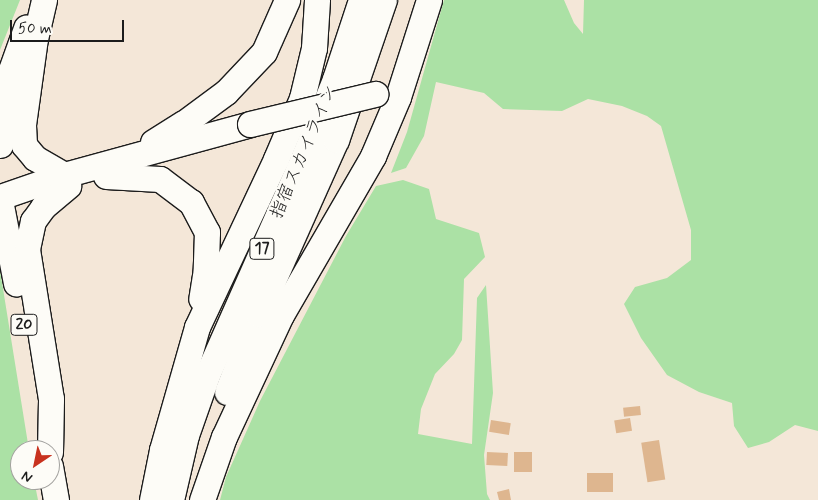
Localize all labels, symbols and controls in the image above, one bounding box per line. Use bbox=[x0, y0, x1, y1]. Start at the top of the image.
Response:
scale bar bbox=[12, 10, 126, 42]
text: 50 m bbox=[18, 19, 52, 39]
street label: 指宿スカイライン bbox=[266, 82, 342, 222]
road number: 17 bbox=[248, 235, 276, 262]
road number: 20 bbox=[10, 312, 38, 338]
north arrow bbox=[10, 440, 60, 490]
text: N bbox=[18, 467, 36, 487]

